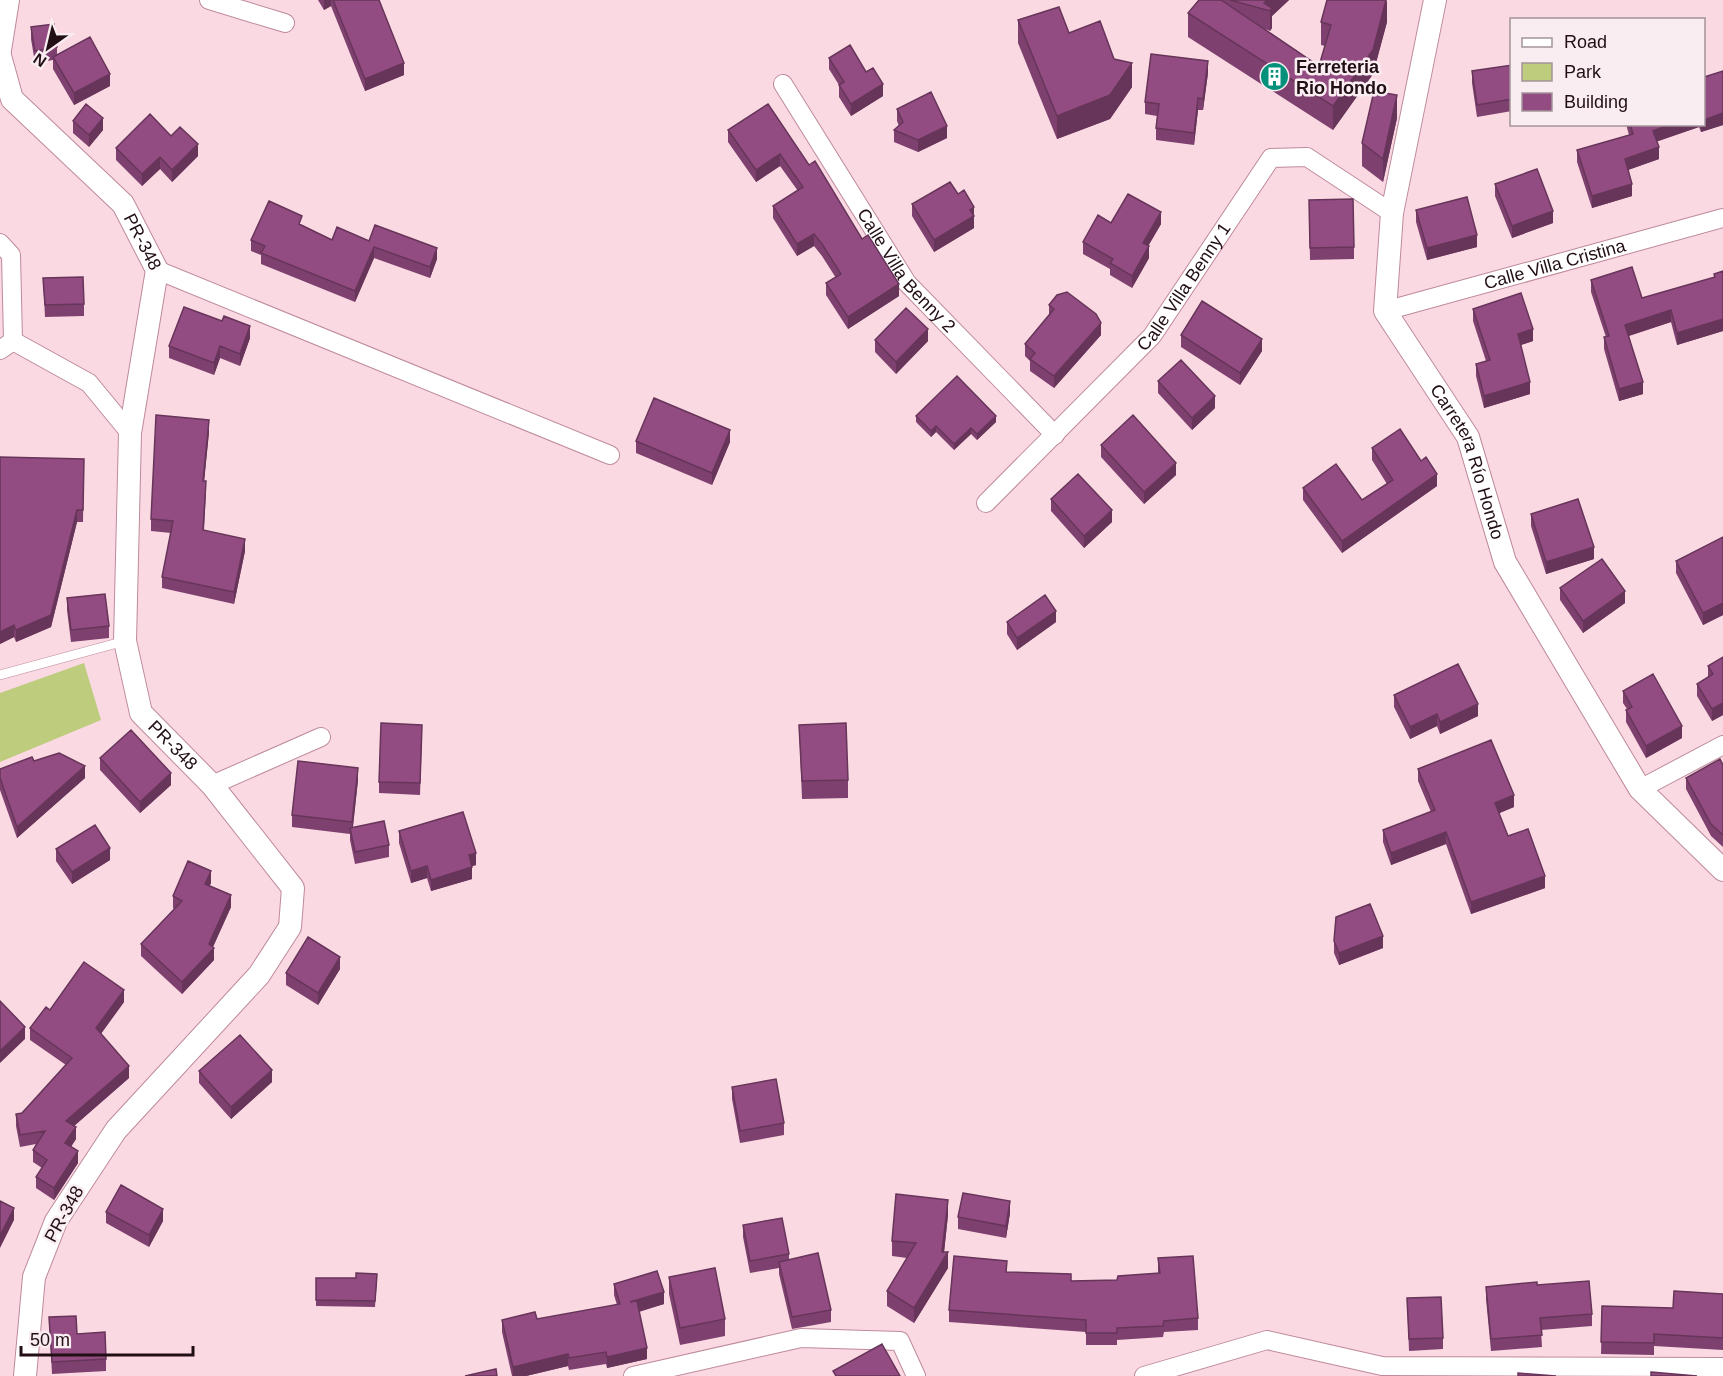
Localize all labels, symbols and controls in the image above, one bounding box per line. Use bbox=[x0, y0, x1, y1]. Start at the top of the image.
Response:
north arrow bbox=[18, 18, 78, 78]
legend bbox=[1510, 18, 1705, 126]
text: Road bbox=[1564, 32, 1607, 52]
text: N bbox=[30, 50, 49, 70]
place label: Ferreteria Rio Hondo bbox=[1296, 57, 1387, 98]
building icon: Ferreteria Rio Hondo bbox=[1259, 61, 1291, 93]
text: Park bbox=[1564, 62, 1602, 82]
text: Building bbox=[1564, 92, 1628, 112]
street label: Calle Villa Benny 2 bbox=[853, 205, 959, 337]
street label: PR-348 bbox=[120, 210, 165, 274]
street label: Calle Villa Benny 1 bbox=[1133, 219, 1235, 355]
street label: Calle Villa Cristina bbox=[1482, 235, 1629, 293]
street label: Carretera Río Hondo bbox=[1426, 381, 1508, 542]
street label: PR-348 bbox=[144, 716, 201, 774]
street label: PR-348 bbox=[40, 1182, 88, 1246]
scale bar bbox=[21, 1319, 194, 1357]
text: 50 m bbox=[30, 1330, 70, 1350]

